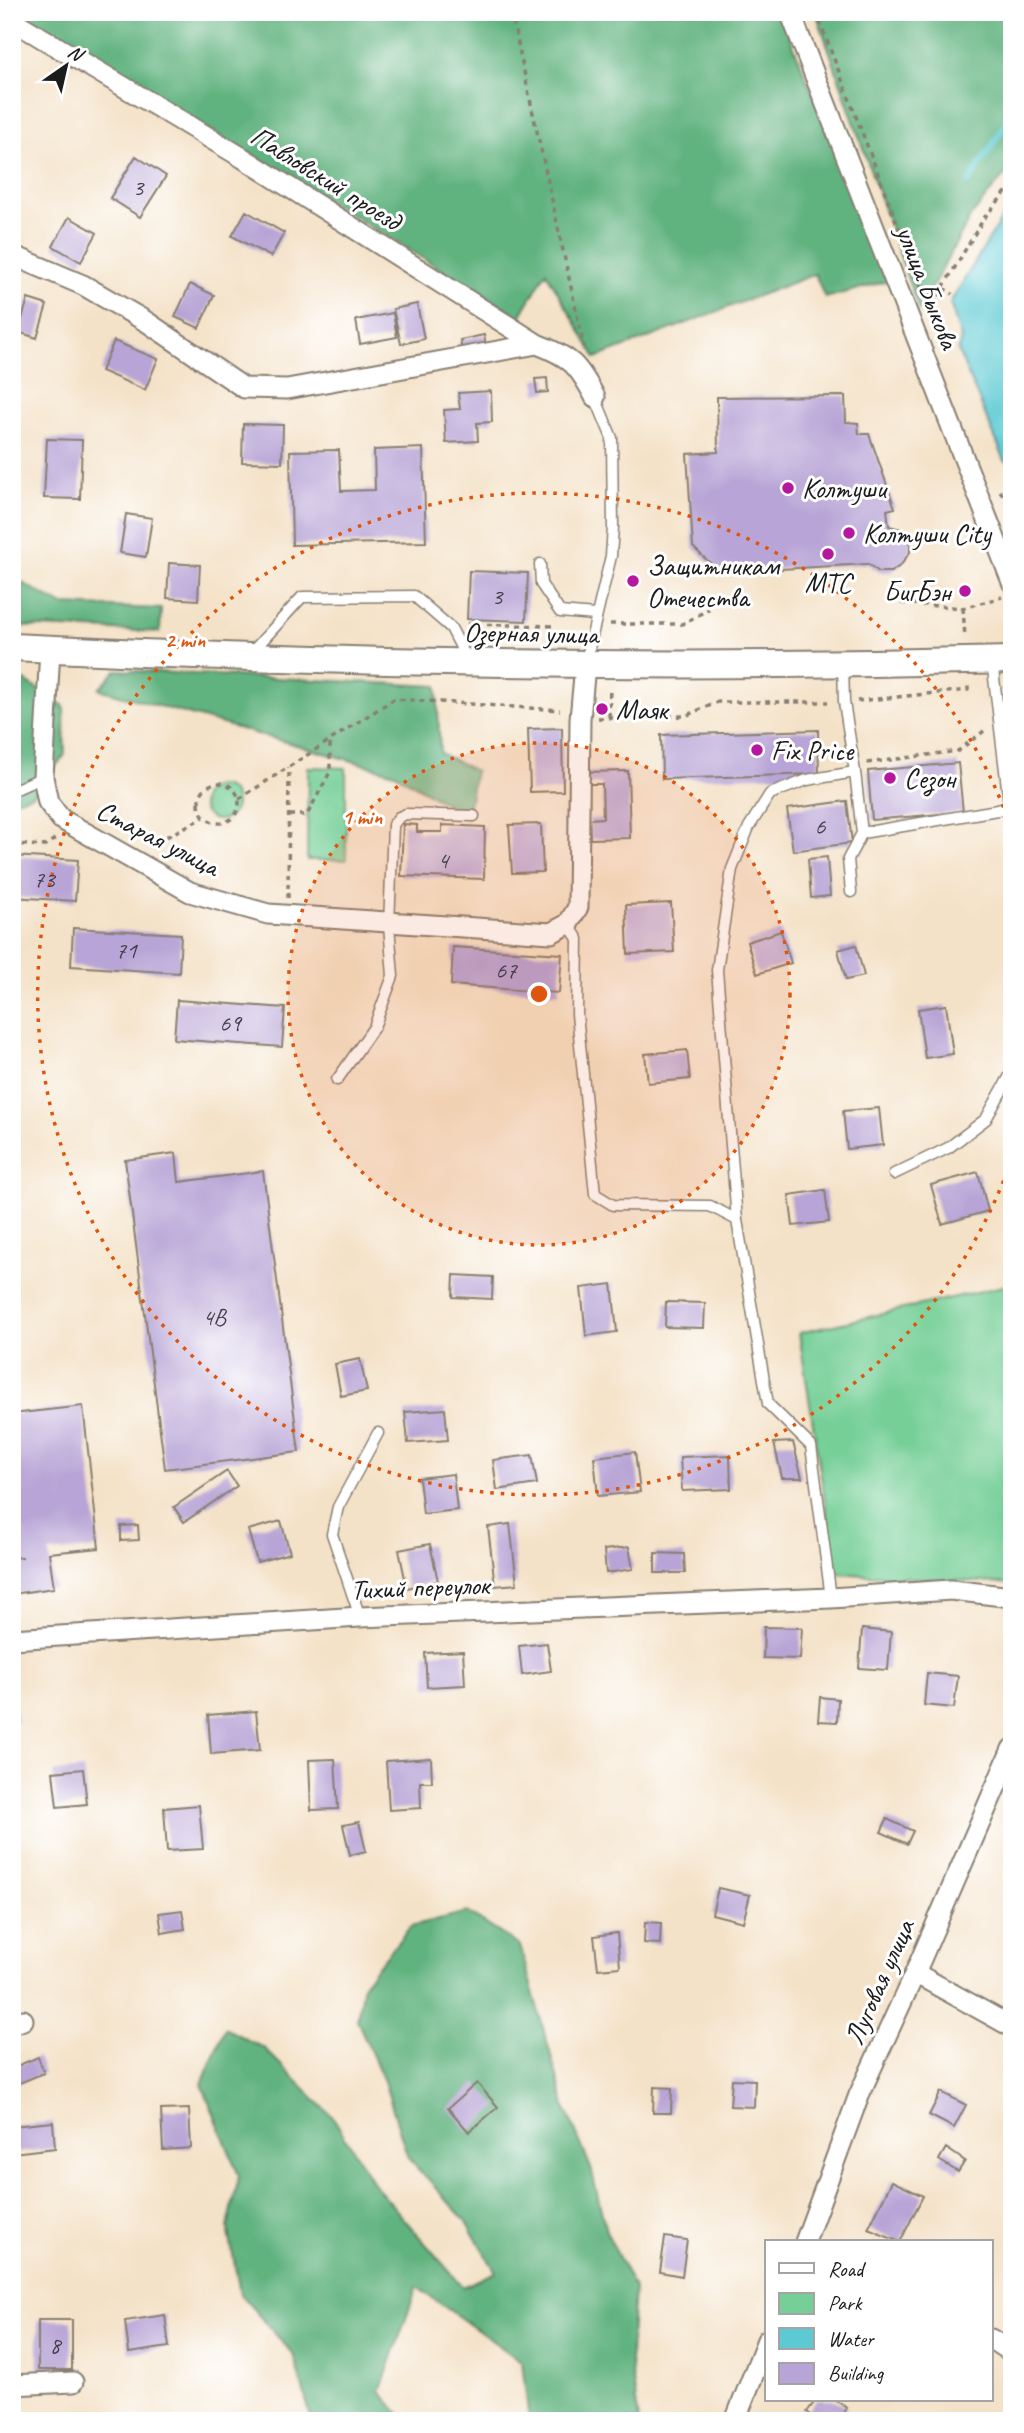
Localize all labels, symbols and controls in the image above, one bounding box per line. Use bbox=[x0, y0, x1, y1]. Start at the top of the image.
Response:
north arrow bbox=[32, 32, 102, 102]
text: N bbox=[63, 39, 89, 68]
street label: Павловский проезд bbox=[244, 118, 410, 240]
house number: 3 bbox=[133, 172, 146, 202]
street label: улица Быкова bbox=[888, 219, 968, 355]
place label: Колтуши bbox=[802, 471, 889, 506]
marker: Колтуши bbox=[780, 480, 796, 496]
place label: Колтуши City bbox=[863, 516, 993, 551]
marker: Колтуши City bbox=[841, 525, 857, 541]
marker: МТС bbox=[820, 546, 836, 562]
place label: Защитникам Отечества bbox=[647, 548, 781, 615]
place label: МТС bbox=[805, 565, 855, 600]
marker: Защитникам Отечества bbox=[625, 573, 641, 589]
place label: БигБэн bbox=[884, 574, 952, 609]
house number: 3 bbox=[492, 581, 505, 611]
marker: БигБэн bbox=[957, 583, 973, 599]
street label: Озерная улица bbox=[464, 614, 601, 653]
text: 2 min bbox=[165, 627, 205, 653]
place label: Маяк bbox=[616, 692, 670, 727]
marker: Маяк bbox=[594, 701, 610, 717]
place label: Fix Price bbox=[771, 733, 855, 768]
marker: Fix Price bbox=[749, 742, 765, 758]
place label: Сезон bbox=[904, 761, 957, 797]
marker: Сезон bbox=[882, 770, 898, 786]
street label: Старая улица bbox=[91, 792, 227, 885]
text: 1 min bbox=[342, 804, 382, 830]
house number: 6 bbox=[815, 811, 827, 841]
house number: 4 bbox=[438, 845, 451, 875]
house number: 73 bbox=[33, 864, 57, 894]
house number: 71 bbox=[115, 935, 138, 965]
house number: 67 bbox=[495, 955, 518, 985]
centre of rings bbox=[527, 982, 551, 1006]
house number: 69 bbox=[219, 1008, 243, 1038]
house number: 4В bbox=[202, 1302, 227, 1332]
street label: Тихий переулок bbox=[350, 1567, 493, 1607]
street label: Луговая улица bbox=[836, 1912, 923, 2050]
legend bbox=[765, 2240, 992, 2402]
text: Road bbox=[828, 2256, 867, 2282]
text: Park bbox=[828, 2290, 863, 2316]
text: Water bbox=[828, 2326, 875, 2352]
house number: 8 bbox=[50, 2330, 63, 2360]
text: Building bbox=[828, 2360, 885, 2386]

